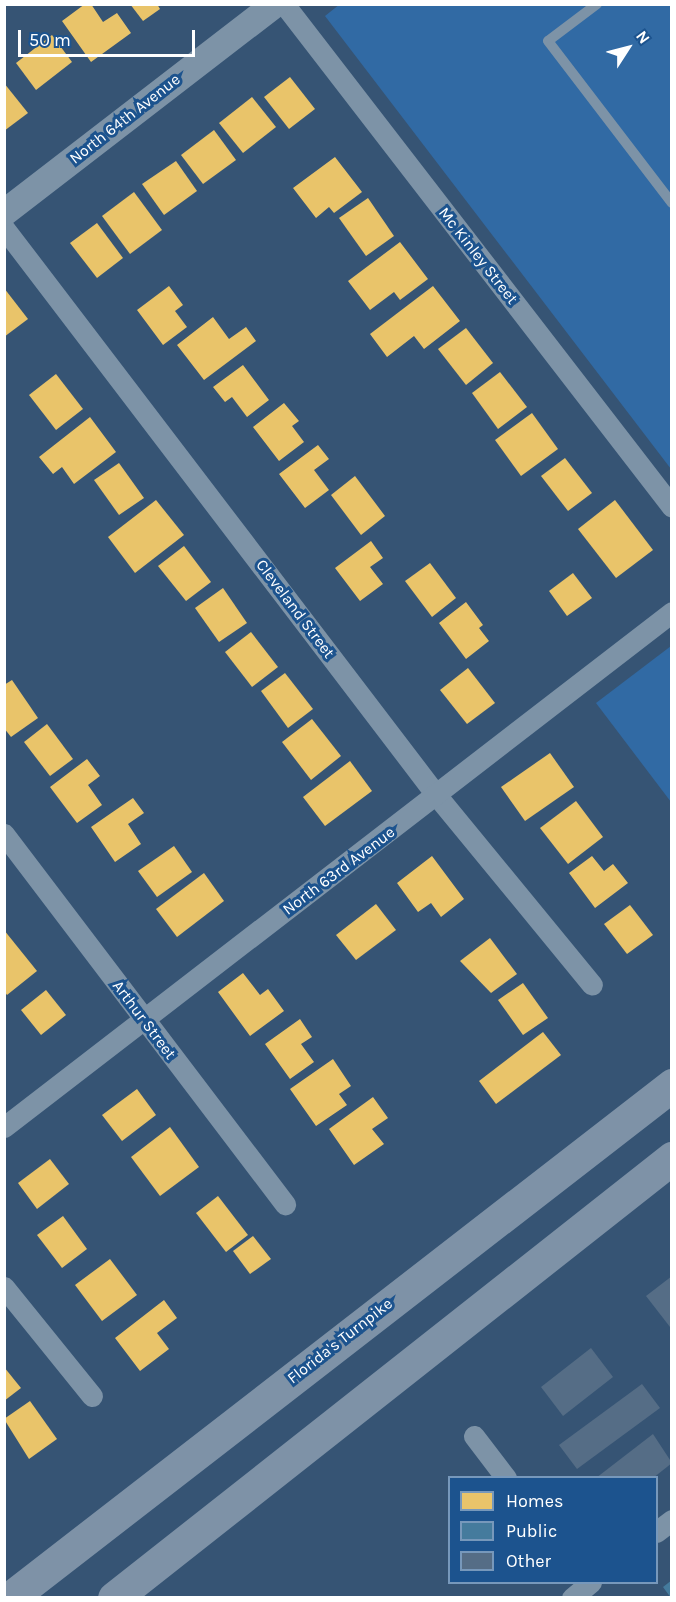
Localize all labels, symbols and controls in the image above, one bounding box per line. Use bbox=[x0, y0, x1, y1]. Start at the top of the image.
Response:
scale bar bbox=[21, 18, 198, 56]
north arrow bbox=[598, 18, 658, 78]
text: N bbox=[632, 27, 654, 47]
text: 50 m bbox=[29, 29, 71, 51]
street label: North 64th Avenue bbox=[66, 70, 184, 168]
street label: Mc Kinley Street bbox=[434, 204, 522, 308]
street label: Cleveland Street bbox=[252, 556, 338, 662]
street label: North 63rd Avenue bbox=[279, 823, 399, 919]
street label: Arthur Street bbox=[108, 977, 180, 1063]
street label: Florida's Turnpike bbox=[284, 1294, 396, 1388]
legend bbox=[448, 1476, 658, 1584]
text: Homes bbox=[506, 1490, 563, 1512]
text: Public bbox=[506, 1520, 557, 1542]
text: Other bbox=[506, 1550, 551, 1572]

